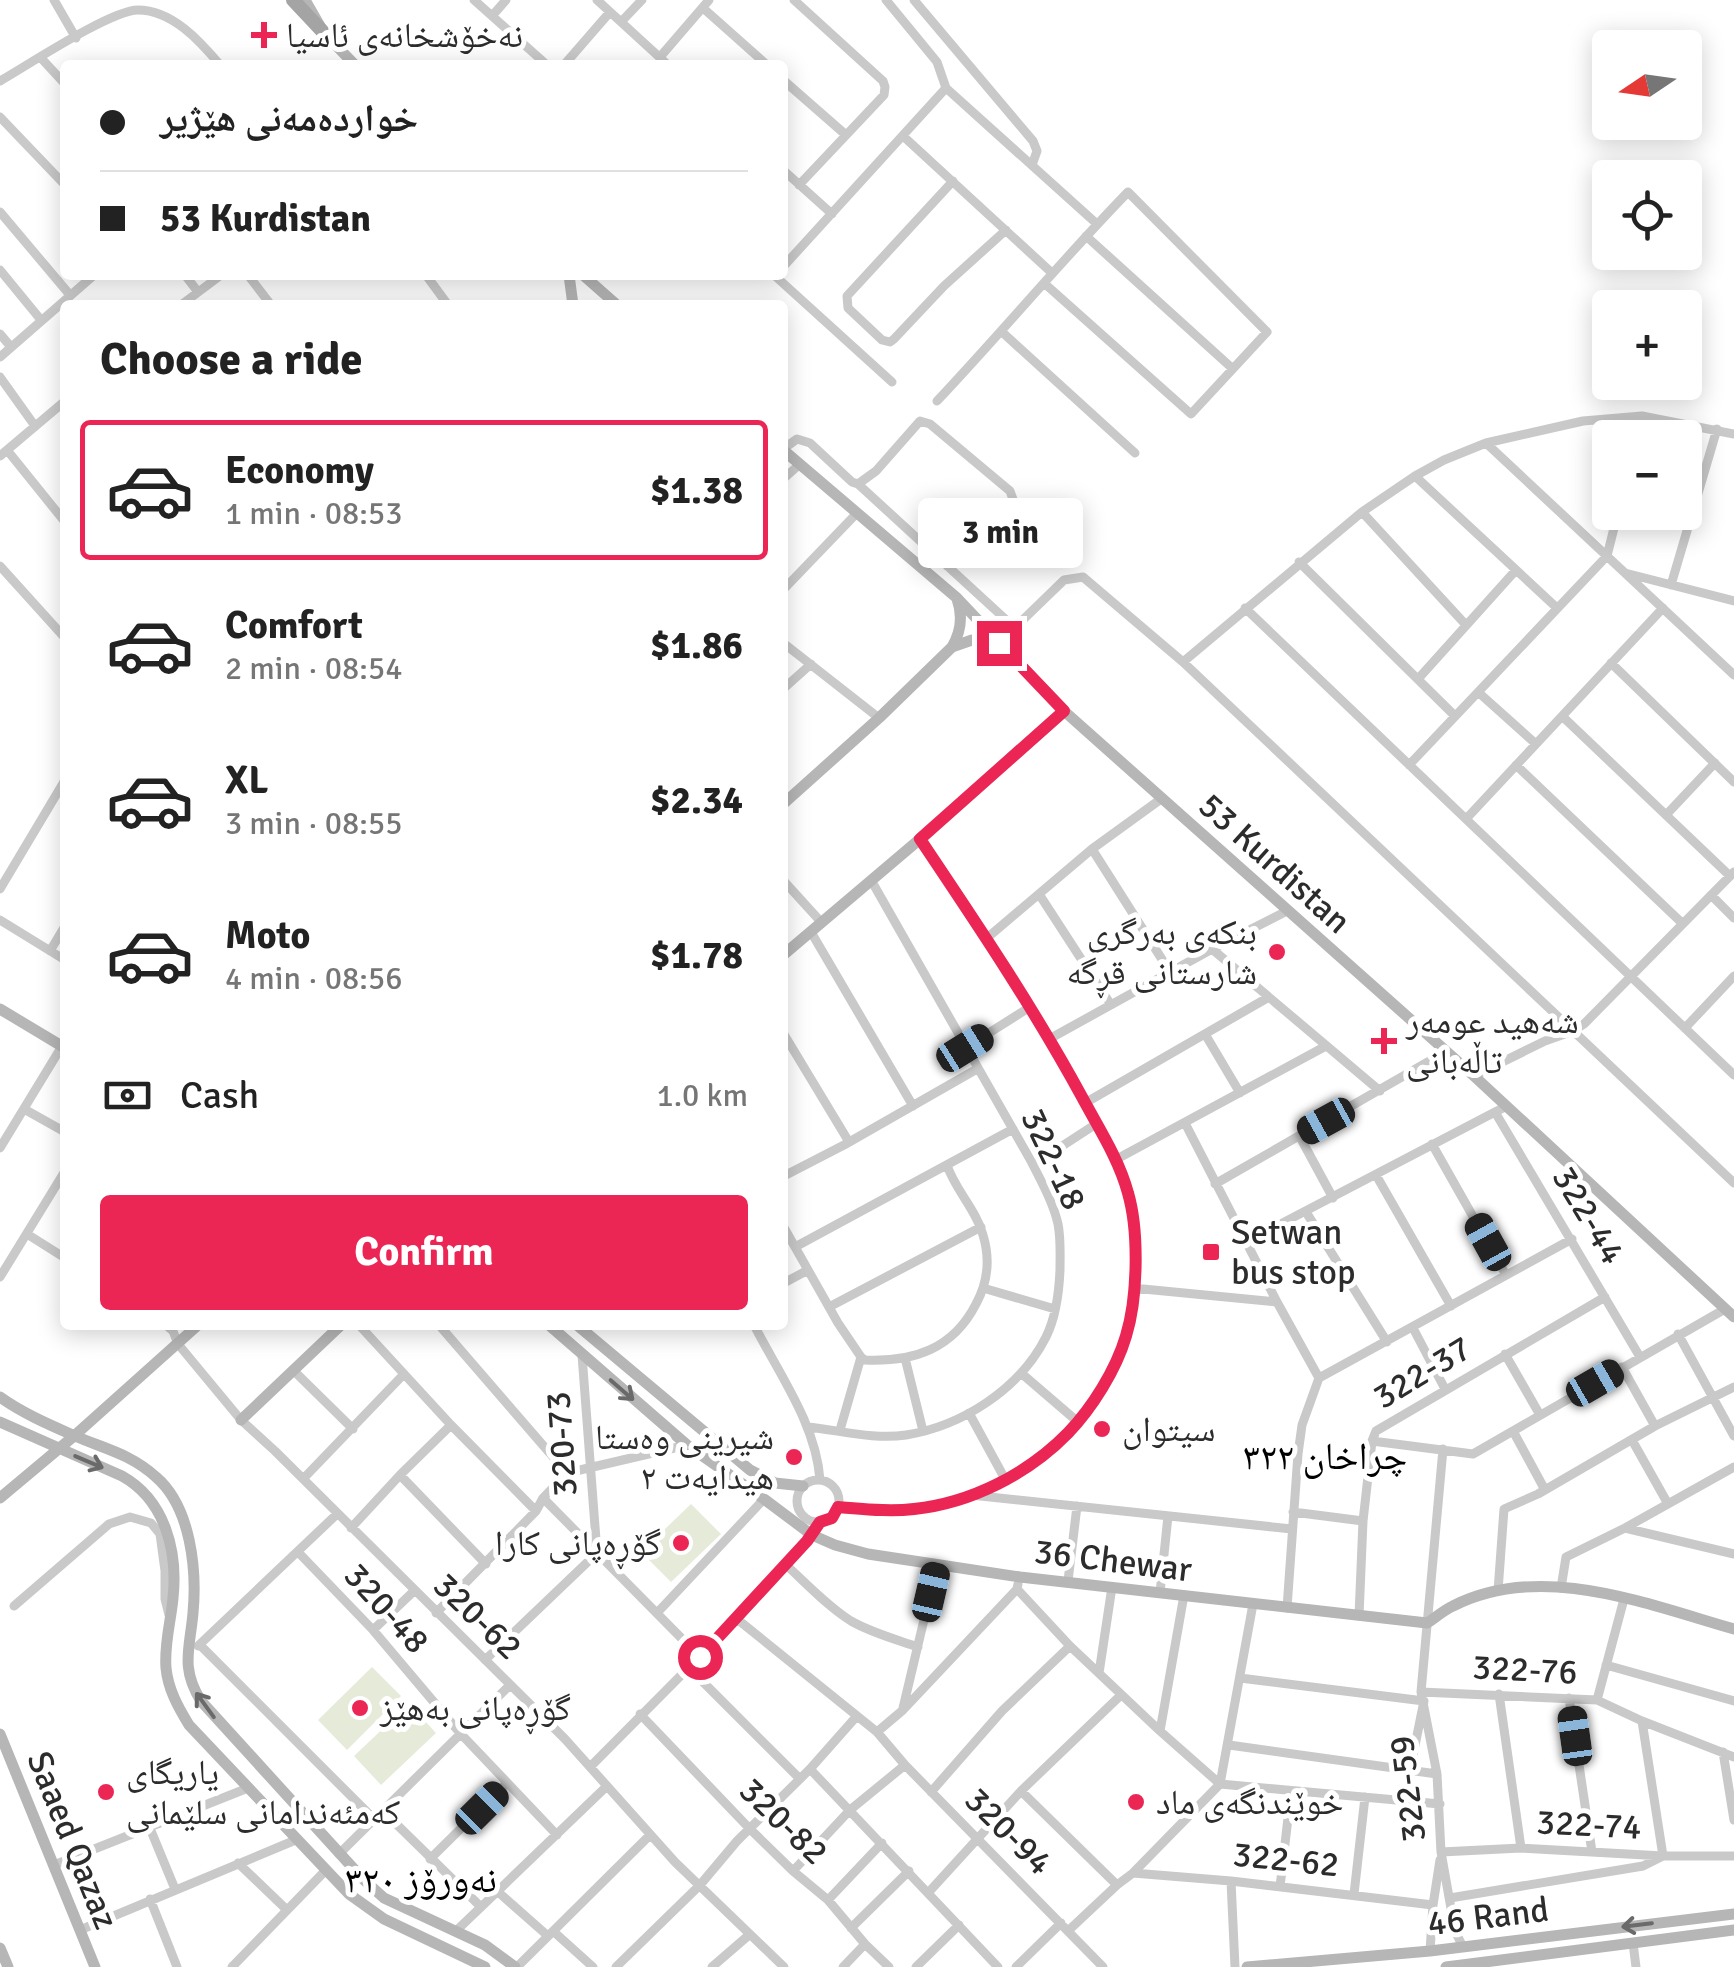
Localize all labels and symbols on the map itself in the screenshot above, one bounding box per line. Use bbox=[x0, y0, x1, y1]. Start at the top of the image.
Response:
place label: نه‌خۆشخانه‌ى ئاسیا bbox=[286, 14, 523, 57]
marker: نه‌خۆشخانه‌ى ئاسیا bbox=[251, 22, 277, 48]
north arrow bbox=[1592, 30, 1702, 140]
callout: 3 min bbox=[916, 498, 1082, 568]
route end bbox=[977, 621, 1022, 666]
street label: 53 Kurdistan bbox=[1190, 784, 1360, 943]
place label: بنکەی بەرگری شارستانی قڕگە bbox=[1067, 911, 1257, 999]
marker: بنکەی بەرگری شارستانی قڕگە bbox=[1266, 941, 1288, 963]
place label: شەهید عومەر تاڵەبانی bbox=[1405, 1000, 1579, 1083]
car bbox=[932, 1019, 998, 1077]
marker: شەهید عومەر تاڵەبانی bbox=[1371, 1028, 1397, 1054]
car bbox=[1292, 1093, 1360, 1149]
street label: 322-18 bbox=[1012, 1102, 1096, 1217]
street label: 322-44 bbox=[1543, 1158, 1634, 1272]
car bbox=[1460, 1208, 1516, 1276]
place label: Setwan bus stop bbox=[1231, 1211, 1356, 1294]
marker: Setwan bus stop bbox=[1200, 1241, 1222, 1263]
street label: 322-37 bbox=[1365, 1327, 1479, 1418]
car bbox=[1562, 1355, 1628, 1411]
one-way arrow bbox=[609, 1378, 634, 1401]
street label: 320-73 bbox=[536, 1390, 587, 1498]
place label: سيتوان bbox=[1122, 1408, 1215, 1451]
place label: شیرینی وەستا هیدایەت ٢ bbox=[595, 1416, 774, 1499]
marker: سيتوان bbox=[1091, 1418, 1113, 1440]
district label: چراخان ٣٢٢ bbox=[1243, 1433, 1407, 1480]
marker: شیرینی وەستا هیدایەت ٢ bbox=[783, 1446, 805, 1468]
one-way arrow bbox=[73, 1455, 104, 1473]
place label: گۆڕەپانی کارا bbox=[495, 1522, 661, 1570]
street label: 36 Chewar bbox=[1032, 1530, 1194, 1591]
marker: گۆڕەپانی کارا bbox=[670, 1532, 692, 1554]
street label: 320-48 bbox=[335, 1554, 438, 1662]
car bbox=[910, 1559, 952, 1625]
street label: 320-62 bbox=[424, 1564, 531, 1669]
route start bbox=[678, 1635, 723, 1680]
street label: 322-76 bbox=[1471, 1645, 1579, 1694]
place label: گۆڕەپانی بەهێز bbox=[379, 1687, 571, 1735]
one-way arrow bbox=[194, 1692, 215, 1719]
marker: گۆڕەپانی بەهێز bbox=[349, 1697, 371, 1719]
car bbox=[1556, 1704, 1594, 1768]
street label: 322-59 bbox=[1380, 1733, 1435, 1845]
street label: Saaed Qazaz bbox=[17, 1745, 128, 1935]
place label: یاریگای کەمئەندامانی سلێمانی bbox=[126, 1751, 400, 1834]
street label: 320-82 bbox=[730, 1769, 837, 1874]
car bbox=[450, 1776, 514, 1840]
street label: 320-94 bbox=[956, 1778, 1062, 1884]
marker: یاریگای کەمئەندامانی سلێمانی bbox=[95, 1781, 117, 1803]
place label: خوێندنگەی ماد bbox=[1156, 1781, 1344, 1824]
marker: خوێندنگەی ماد bbox=[1125, 1791, 1147, 1813]
street label: 322-74 bbox=[1535, 1800, 1643, 1849]
street label: 322-62 bbox=[1231, 1833, 1341, 1886]
district label: نەورۆز ٣٢٠ bbox=[345, 1856, 497, 1903]
street label: 46 Rand bbox=[1425, 1888, 1551, 1945]
one-way arrow bbox=[1621, 1916, 1654, 1935]

